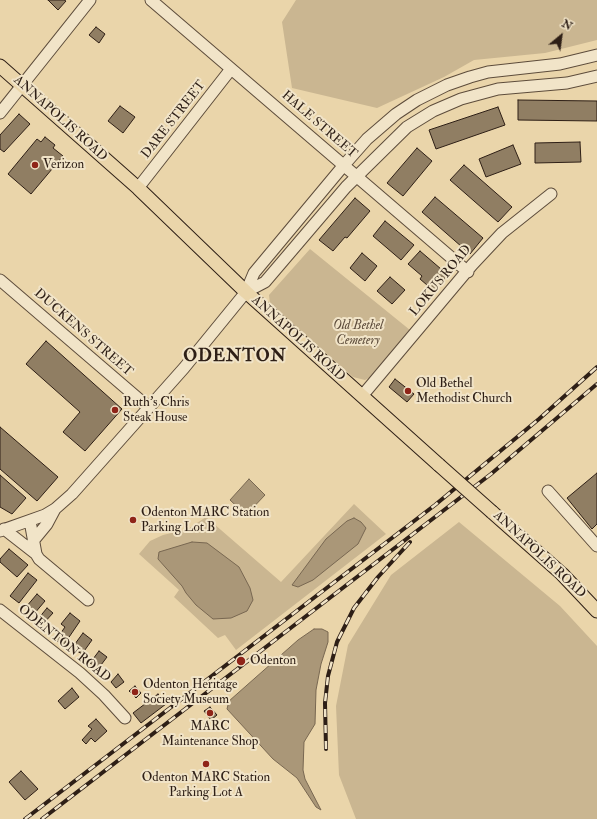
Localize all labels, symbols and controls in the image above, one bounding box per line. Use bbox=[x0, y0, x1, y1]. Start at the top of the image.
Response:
north arrow bbox=[541, 16, 581, 56]
text: N bbox=[560, 17, 575, 33]
street label: ANNAPOLIS ROAD bbox=[10, 73, 110, 165]
street label: DARE STREET bbox=[139, 78, 209, 162]
street label: HALE STREET bbox=[278, 88, 360, 162]
place label: Verizon bbox=[43, 157, 84, 173]
marker: Verizon bbox=[30, 160, 40, 170]
street label: LOKUS ROAD bbox=[407, 242, 475, 320]
street label: DUCKENS STREET bbox=[31, 286, 135, 380]
street label: ANNAPOLIS ROAD bbox=[248, 293, 348, 385]
park label: Old Bethel Cemetery bbox=[333, 318, 383, 349]
district label: ODENTON bbox=[183, 347, 287, 367]
place label: Old Bethel Methodist Church bbox=[416, 376, 512, 407]
marker: Old Bethel Methodist Church bbox=[403, 386, 413, 396]
place label: Ruth's Chris Steak House bbox=[123, 395, 189, 426]
marker: Ruth's Chris Steak House bbox=[110, 405, 120, 415]
place label: Odenton MARC Station Parking Lot B bbox=[141, 505, 269, 536]
street label: ANNAPOLIS ROAD bbox=[490, 508, 588, 602]
marker: Odenton MARC Station Parking Lot B bbox=[128, 515, 138, 525]
street label: ODENTON ROAD bbox=[15, 602, 113, 686]
place label: Odenton bbox=[250, 653, 296, 669]
marker: Odenton bbox=[235, 655, 247, 667]
place label: Odenton Heritage Society Museum bbox=[143, 677, 237, 708]
marker: Odenton Heritage Society Museum bbox=[130, 687, 140, 697]
marker: MARC Maintenance Shop bbox=[205, 708, 215, 718]
place label: MARC Maintenance Shop bbox=[162, 719, 258, 750]
marker: Odenton MARC Station Parking Lot A bbox=[201, 759, 211, 769]
place label: Odenton MARC Station Parking Lot A bbox=[142, 770, 270, 801]

